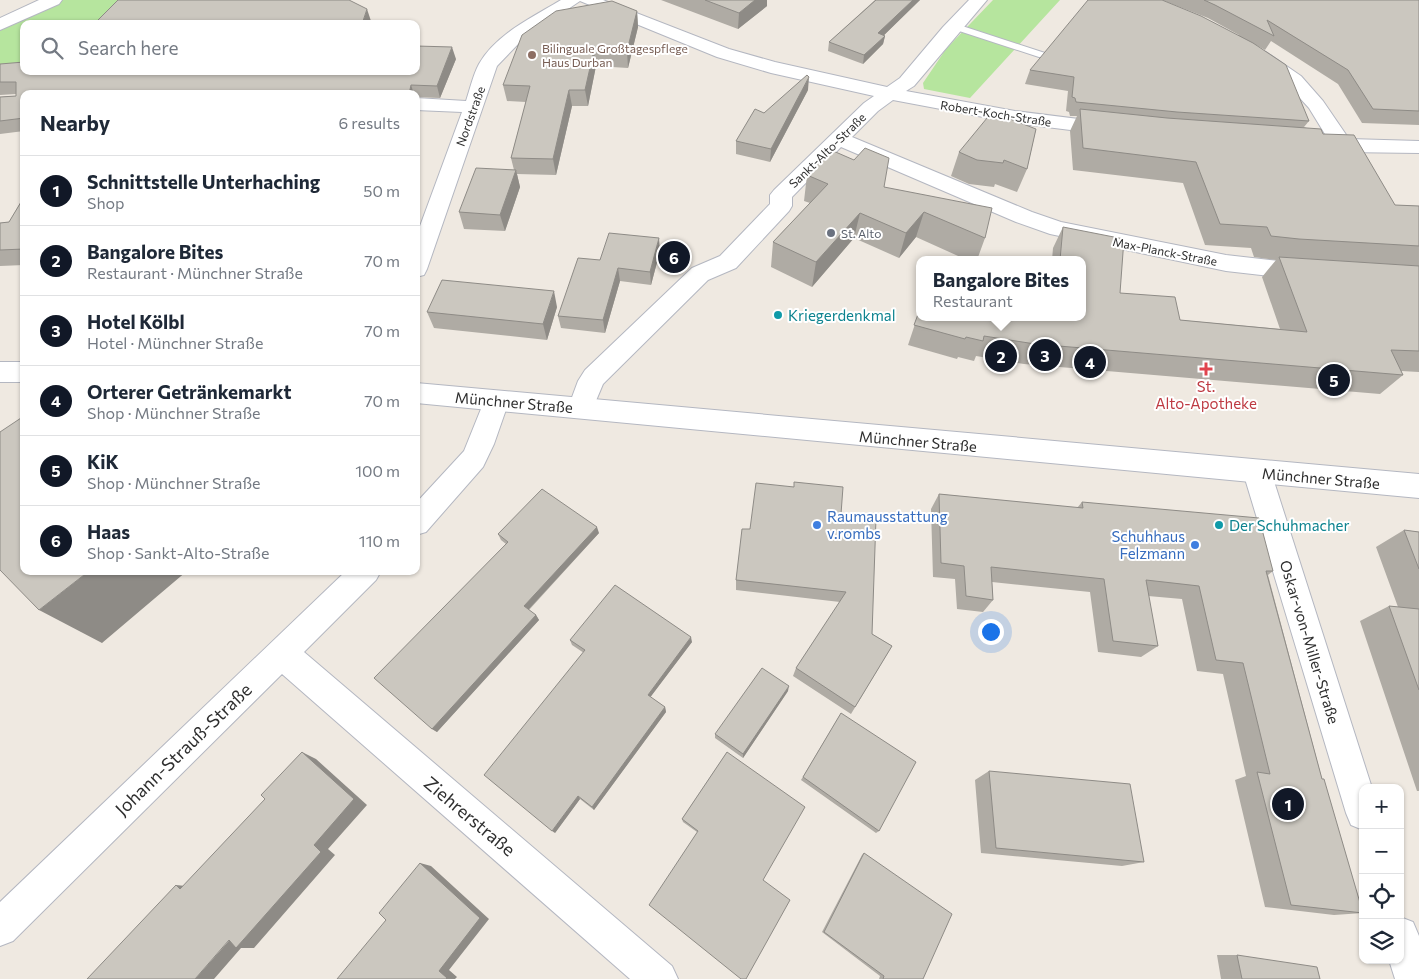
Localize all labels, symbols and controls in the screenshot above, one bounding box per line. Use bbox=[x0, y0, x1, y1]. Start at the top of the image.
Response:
search box bbox=[20, 20, 420, 75]
icon: search bbox=[38, 34, 66, 62]
text: Search here bbox=[78, 36, 178, 59]
place label: Bilinguale Großtagespflege Haus Durban bbox=[542, 41, 688, 69]
marker: Bilinguale Großtagespflege Haus Durban bbox=[526, 49, 538, 61]
street label: Nordstraße bbox=[453, 84, 487, 148]
street label: Robert-Koch-Straße bbox=[940, 97, 1052, 129]
text: Nearby bbox=[40, 110, 110, 135]
street label: Sankt-Alto-Straße bbox=[786, 110, 868, 190]
text: 6 results bbox=[339, 113, 400, 132]
text: Schnittstelle Unterhaching bbox=[87, 170, 320, 193]
text: 1 bbox=[52, 181, 60, 200]
text: 50 m bbox=[363, 181, 400, 200]
text: Shop bbox=[87, 193, 125, 212]
place label: St. Alto bbox=[841, 226, 881, 240]
marker: St. Alto bbox=[825, 227, 837, 239]
street label: Max-Planck-Straße bbox=[1112, 234, 1218, 268]
pin: 6 bbox=[658, 238, 690, 276]
text: Bangalore Bites bbox=[87, 240, 223, 263]
text: 2 bbox=[51, 251, 61, 270]
text: 70 m bbox=[364, 251, 400, 270]
popup bbox=[916, 256, 1086, 321]
text: Restaurant · Münchner Straße bbox=[87, 263, 303, 282]
text: Bangalore Bites bbox=[933, 268, 1069, 291]
text: Restaurant bbox=[933, 291, 1013, 310]
place label: Kriegerdenkmal bbox=[788, 306, 896, 324]
marker: Kriegerdenkmal bbox=[772, 309, 784, 321]
text: Hotel Kölbl bbox=[87, 310, 185, 333]
text: 3 bbox=[51, 321, 61, 340]
text: 70 m bbox=[364, 321, 400, 340]
text: Hotel · Münchner Straße bbox=[87, 333, 263, 352]
pin: 3 bbox=[1029, 336, 1061, 374]
pin: 2 bbox=[985, 337, 1017, 375]
pin: 4 bbox=[1074, 343, 1106, 381]
pin: 5 bbox=[1318, 361, 1350, 399]
marker: St. Alto-Apotheke bbox=[1200, 363, 1212, 375]
place label: St. Alto-Apotheke bbox=[1155, 377, 1257, 412]
text: Orterer Getränkemarkt bbox=[87, 380, 291, 403]
street label: Münchner Straße bbox=[454, 388, 574, 416]
text: 4 bbox=[51, 391, 61, 410]
text: 70 m bbox=[364, 391, 400, 410]
text: Shop · Münchner Straße bbox=[87, 403, 261, 422]
street label: Münchner Straße bbox=[858, 427, 978, 455]
text: KiK bbox=[87, 450, 119, 473]
text: 5 bbox=[51, 461, 61, 480]
text: 100 m bbox=[355, 461, 400, 480]
street label: Münchner Straße bbox=[1261, 464, 1381, 492]
text: Shop · Münchner Straße bbox=[87, 473, 261, 492]
place label: Raumausstattung v.rombs bbox=[827, 507, 948, 542]
place label: Der Schuhmacher bbox=[1229, 516, 1349, 534]
marker: Raumausstattung v.rombs bbox=[811, 519, 823, 531]
marker: Der Schuhmacher bbox=[1213, 519, 1225, 531]
text: Haas bbox=[87, 520, 130, 543]
place label: Schuhhaus Felzmann bbox=[1112, 527, 1185, 562]
text: 6 bbox=[51, 531, 61, 550]
text: 110 m bbox=[359, 531, 400, 550]
marker: Schuhhaus Felzmann bbox=[1189, 539, 1201, 551]
text: Shop · Sankt-Alto-Straße bbox=[87, 543, 269, 562]
street label: Oskar-von-Miller-Straße bbox=[1277, 558, 1344, 726]
your location bbox=[978, 619, 1004, 645]
street label: Johann-Strauß-Straße bbox=[110, 678, 256, 820]
street label: Ziehrerstraße bbox=[420, 772, 520, 860]
map controls bbox=[1359, 784, 1404, 964]
button: + bbox=[1359, 784, 1404, 829]
pin: 1 bbox=[1272, 785, 1304, 823]
button: − bbox=[1359, 829, 1404, 874]
button: locate bbox=[1359, 874, 1404, 919]
button: layers bbox=[1359, 919, 1404, 964]

